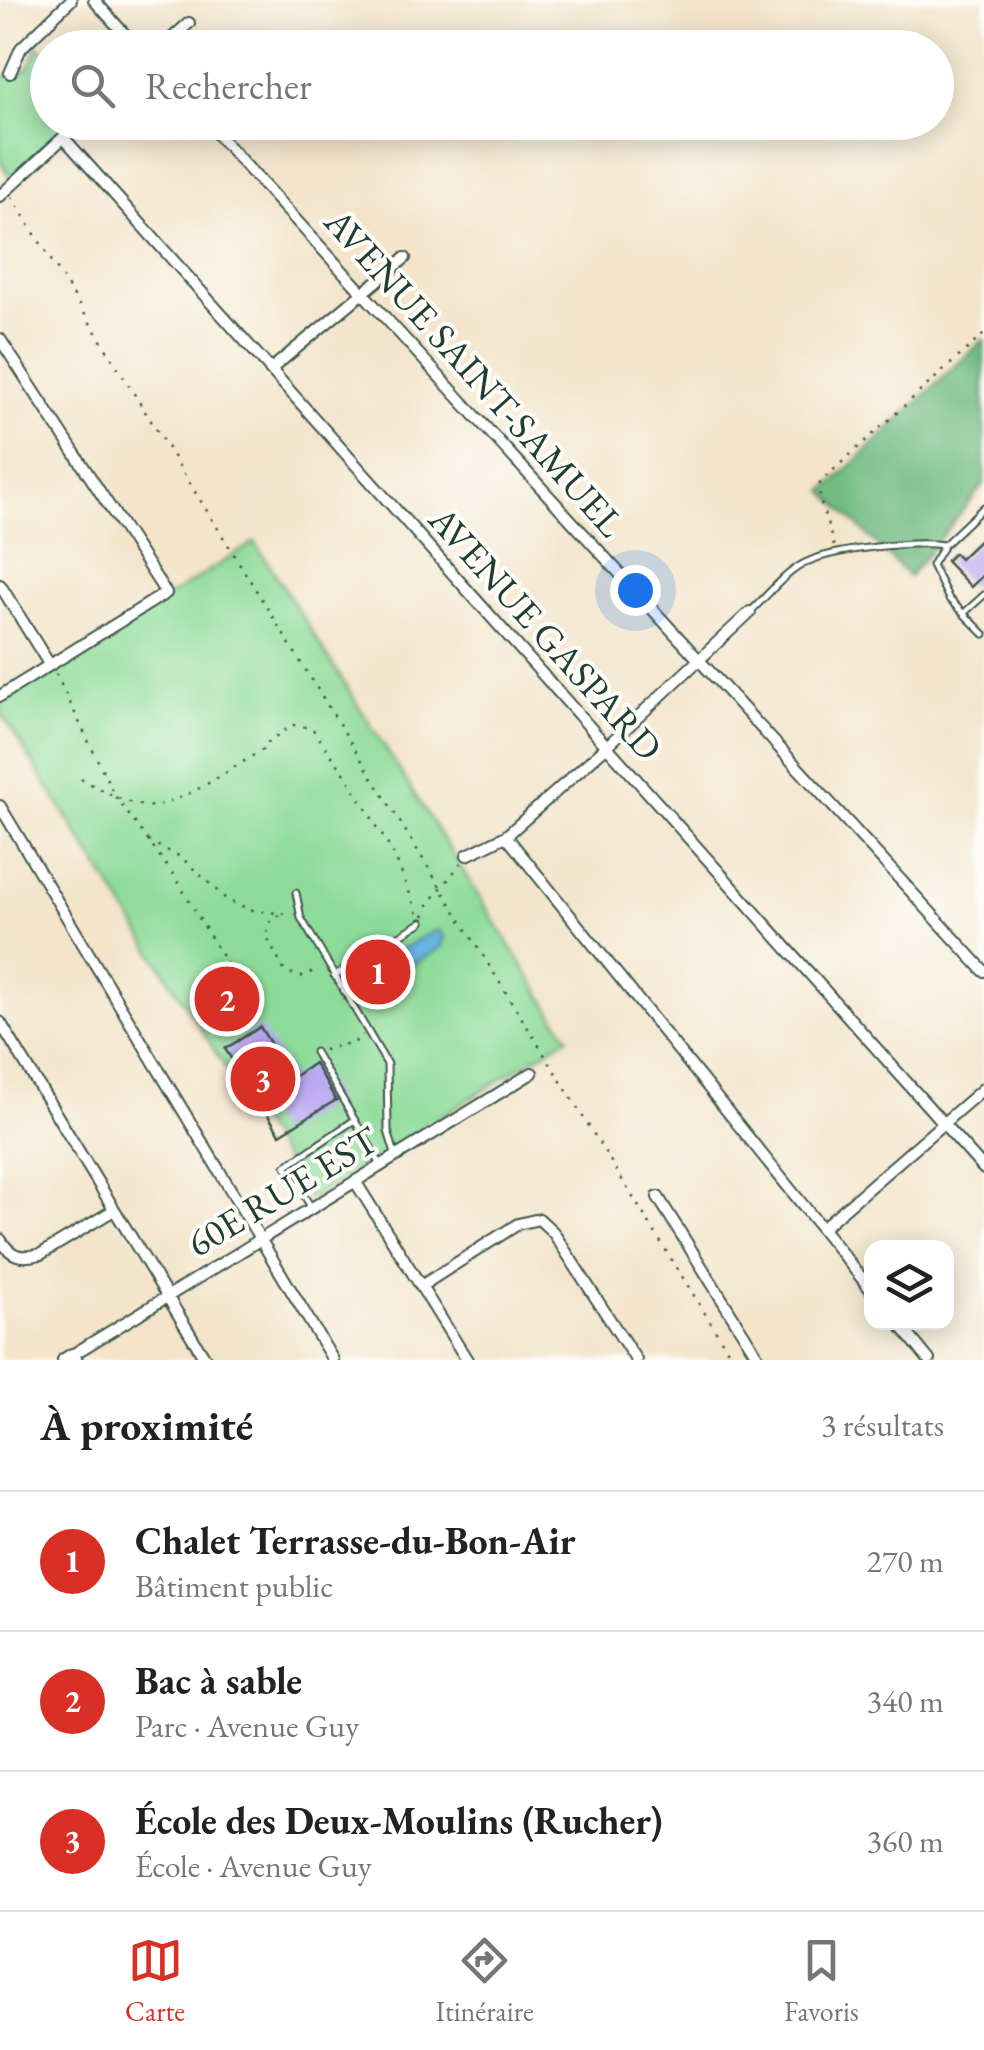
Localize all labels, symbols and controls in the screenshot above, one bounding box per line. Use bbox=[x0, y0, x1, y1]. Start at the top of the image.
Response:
search box bbox=[30, 30, 954, 140]
icon: search bbox=[65, 58, 120, 113]
text: Rechercher bbox=[145, 61, 312, 110]
street label: AVENUE SAINT-SAMUEL bbox=[314, 197, 636, 547]
street label: AVENUE GASPARD bbox=[418, 495, 673, 771]
your location bbox=[610, 565, 661, 616]
pin: 1 bbox=[346, 934, 410, 1010]
pin: 2 bbox=[194, 962, 260, 1036]
pin: 3 bbox=[230, 1042, 296, 1116]
street label: 60E RUE EST bbox=[178, 1115, 387, 1267]
map controls bbox=[864, 1240, 954, 1330]
button: layers bbox=[864, 1240, 954, 1330]
text: À proximité bbox=[40, 1398, 253, 1453]
text: 3 résultats bbox=[821, 1404, 944, 1446]
text: Chalet Terrasse-du-Bon-Air bbox=[135, 1516, 575, 1565]
text: 1 bbox=[64, 1540, 81, 1582]
text: 270 m bbox=[867, 1540, 944, 1582]
text: Bâtiment public bbox=[135, 1565, 333, 1607]
text: Bac à sable bbox=[135, 1656, 302, 1705]
text: 2 bbox=[64, 1680, 81, 1722]
text: 340 m bbox=[867, 1680, 944, 1722]
text: Parc · Avenue Guy bbox=[135, 1705, 359, 1747]
text: École des Deux-Moulins (Rucher) bbox=[135, 1796, 663, 1845]
text: 3 bbox=[64, 1820, 81, 1862]
text: 360 m bbox=[867, 1820, 944, 1862]
text: École · Avenue Guy bbox=[135, 1845, 372, 1887]
tab: Carte bbox=[125, 1933, 185, 2029]
tab: Itinéraire bbox=[435, 1933, 534, 2029]
tab: Favoris bbox=[784, 1933, 859, 2029]

